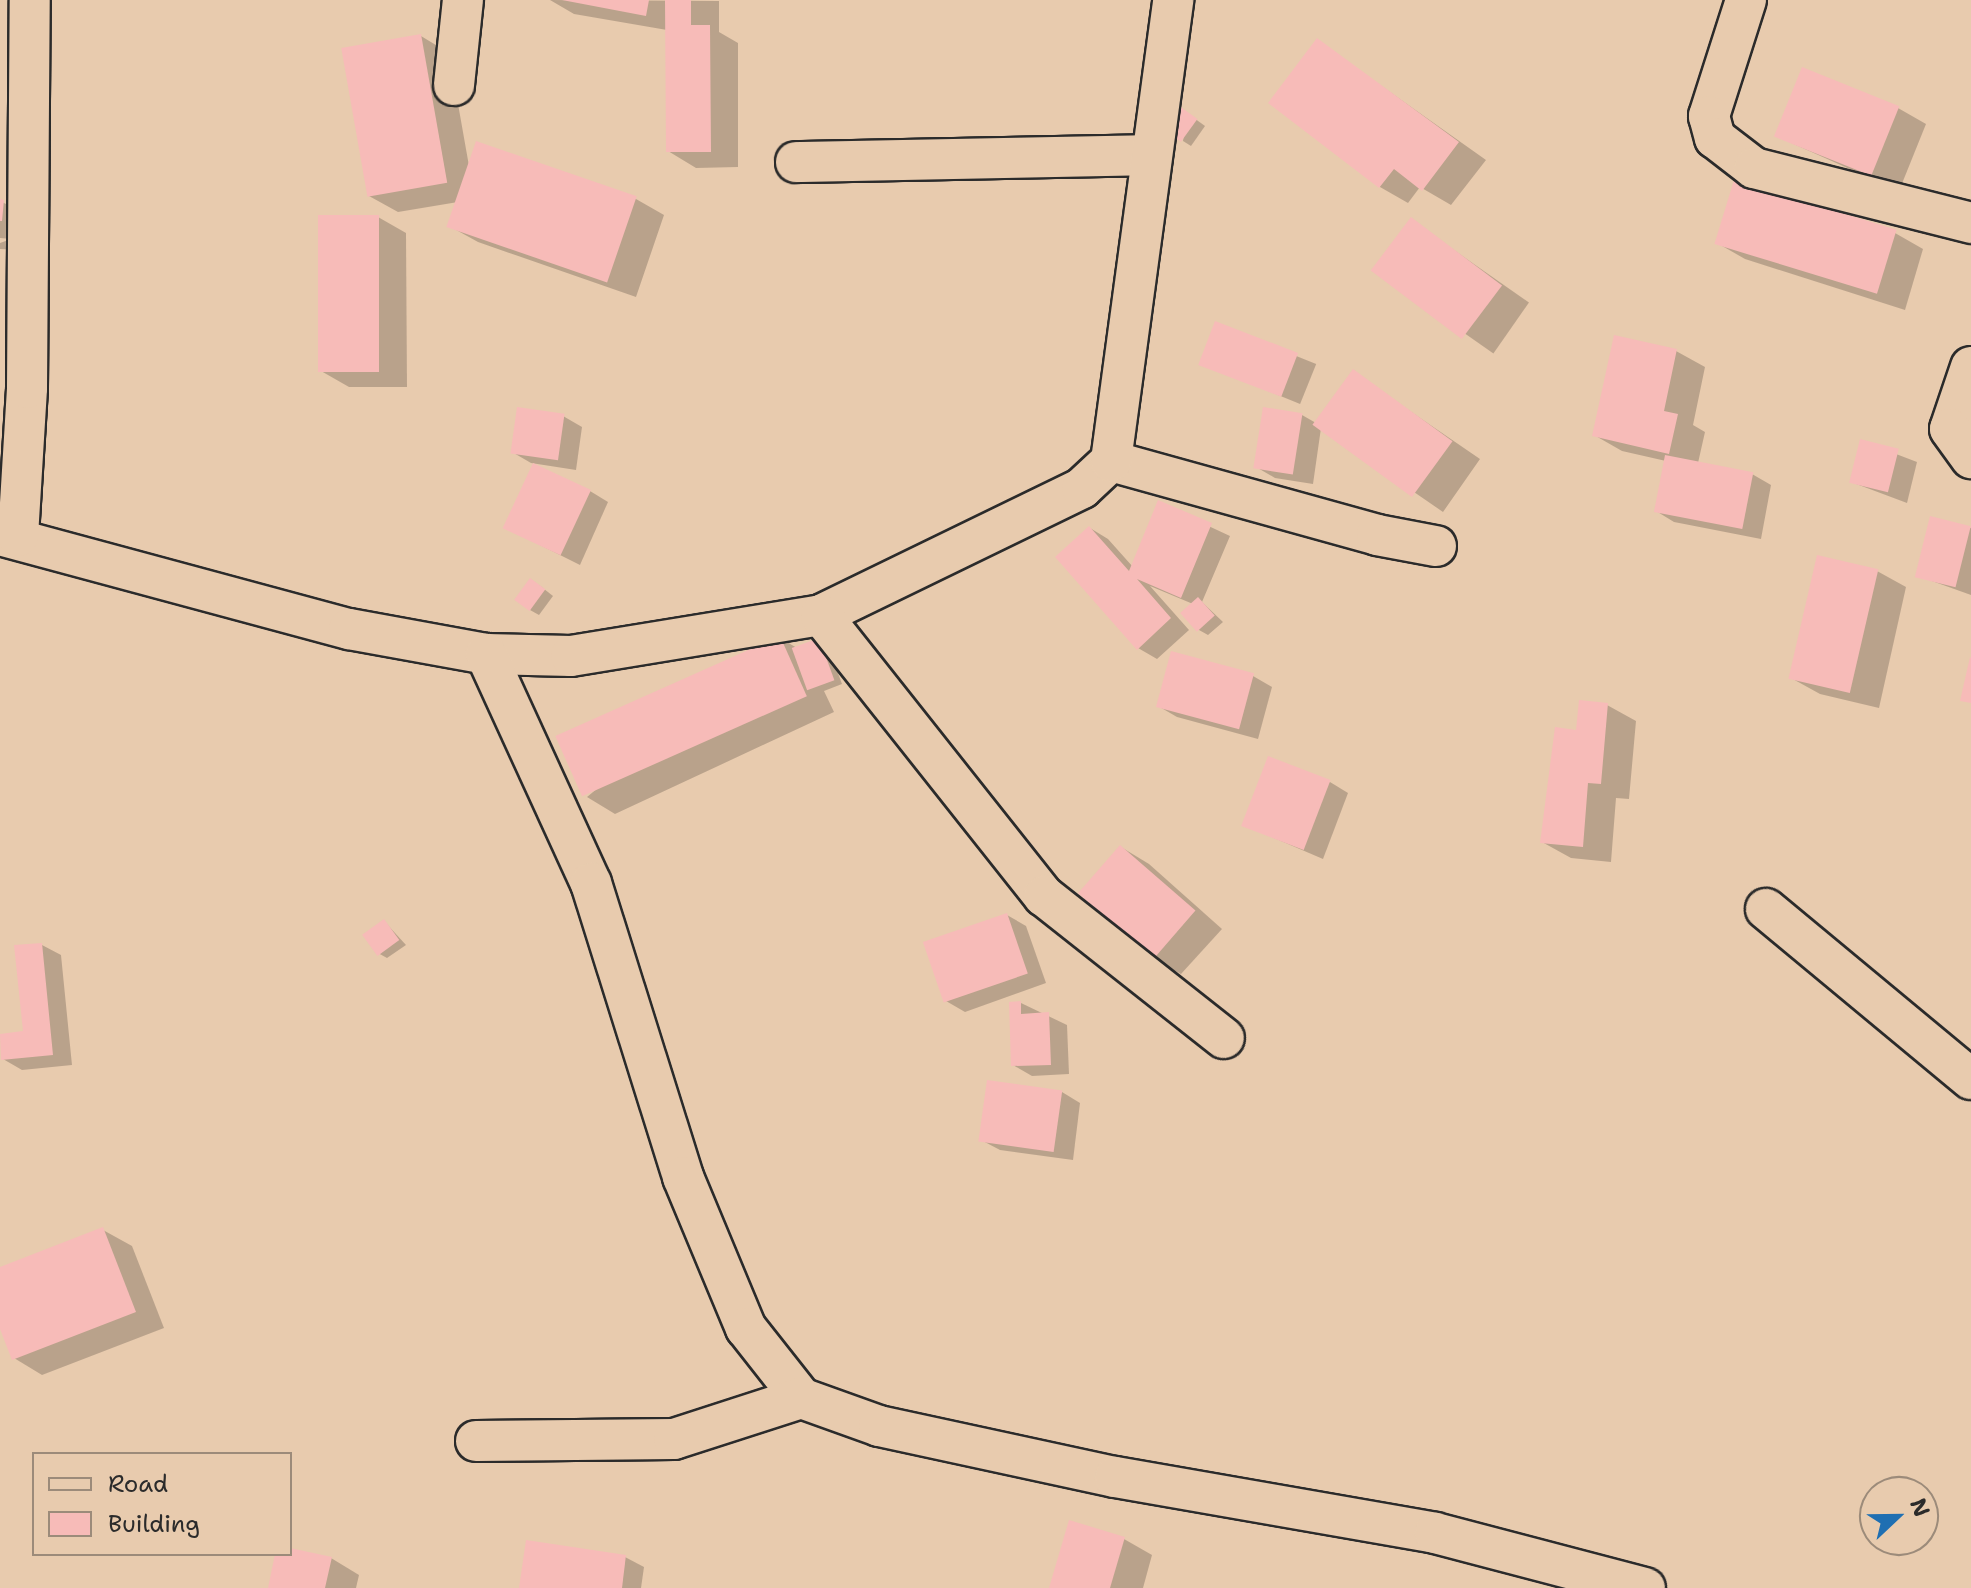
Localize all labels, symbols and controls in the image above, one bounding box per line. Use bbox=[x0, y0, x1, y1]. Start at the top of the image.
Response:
legend bbox=[32, 1452, 292, 1556]
text: Road bbox=[108, 1468, 168, 1500]
north arrow bbox=[1859, 1476, 1939, 1556]
text: N bbox=[1903, 1494, 1937, 1521]
text: Building bbox=[108, 1508, 200, 1540]

